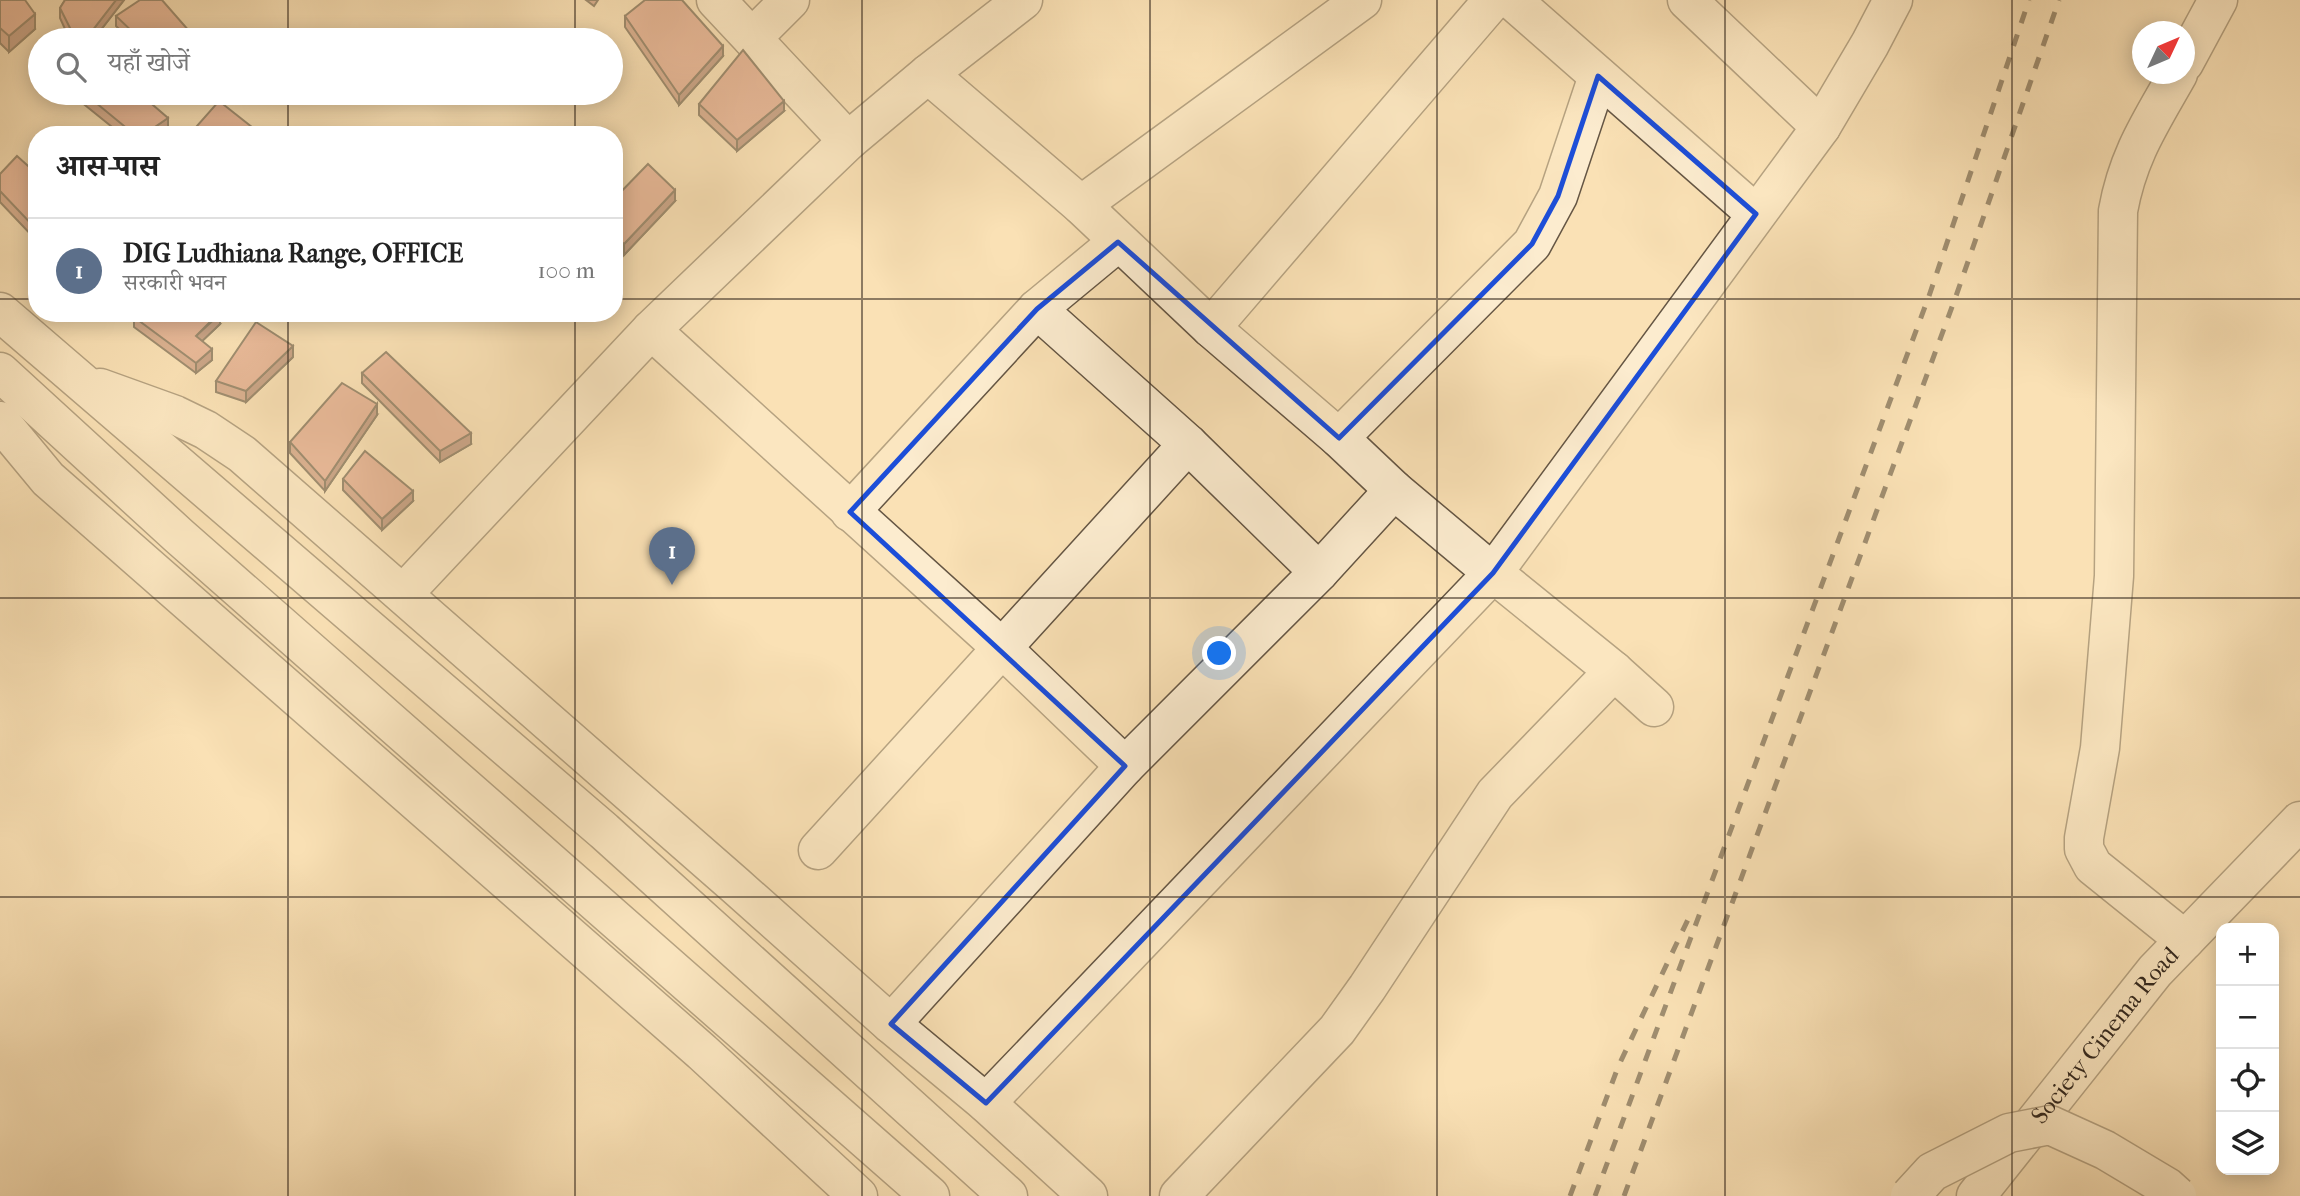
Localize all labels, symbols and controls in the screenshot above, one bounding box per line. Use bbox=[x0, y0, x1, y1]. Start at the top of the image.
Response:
north arrow bbox=[2132, 21, 2195, 84]
search box bbox=[28, 28, 623, 105]
text: यहाँ खोजें bbox=[108, 47, 190, 78]
icon: search bbox=[52, 48, 90, 86]
text: आस-पास bbox=[56, 149, 159, 184]
text: DIG Ludhiana Range, OFFICE bbox=[123, 238, 463, 269]
text: 1 bbox=[75, 257, 83, 284]
text: 100 m bbox=[537, 257, 595, 284]
text: सरकारी भवन bbox=[123, 269, 226, 296]
pin: 1 bbox=[649, 527, 695, 585]
your location bbox=[1202, 636, 1236, 670]
map controls bbox=[2216, 923, 2279, 1175]
button: + bbox=[2216, 923, 2279, 986]
street label: Society Cinema Road bbox=[2025, 940, 2185, 1129]
button: − bbox=[2216, 986, 2279, 1049]
button: locate bbox=[2216, 1049, 2279, 1112]
button: layers bbox=[2216, 1112, 2279, 1175]

